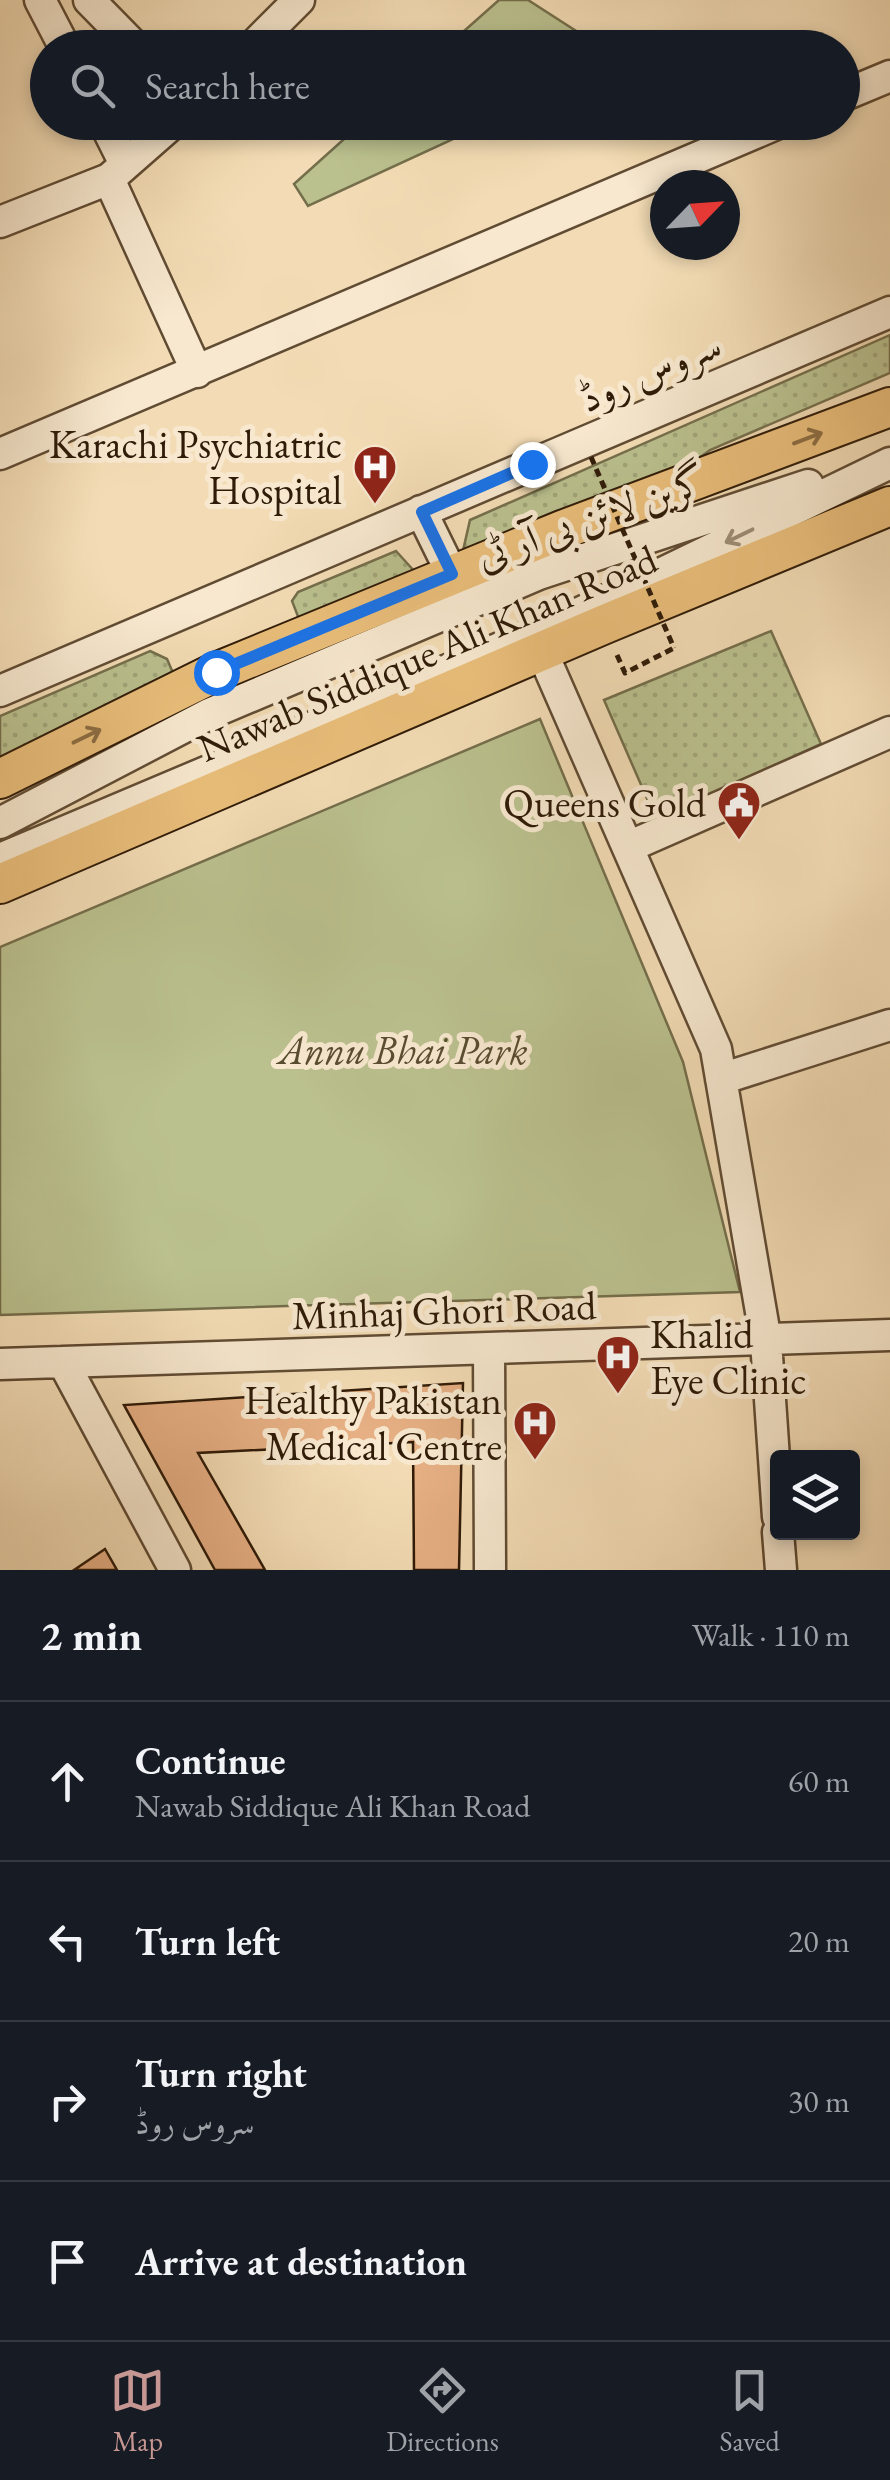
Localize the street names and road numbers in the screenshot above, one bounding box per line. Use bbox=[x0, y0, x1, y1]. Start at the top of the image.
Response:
street label: سروس روڈ bbox=[571, 318, 729, 425]
street label: گرین لائن بی آر ٹی bbox=[469, 454, 713, 583]
street label: Nawab Siddique Ali Khan Road bbox=[189, 532, 665, 773]
street label: Minhaj Ghori Road bbox=[291, 1279, 598, 1341]

